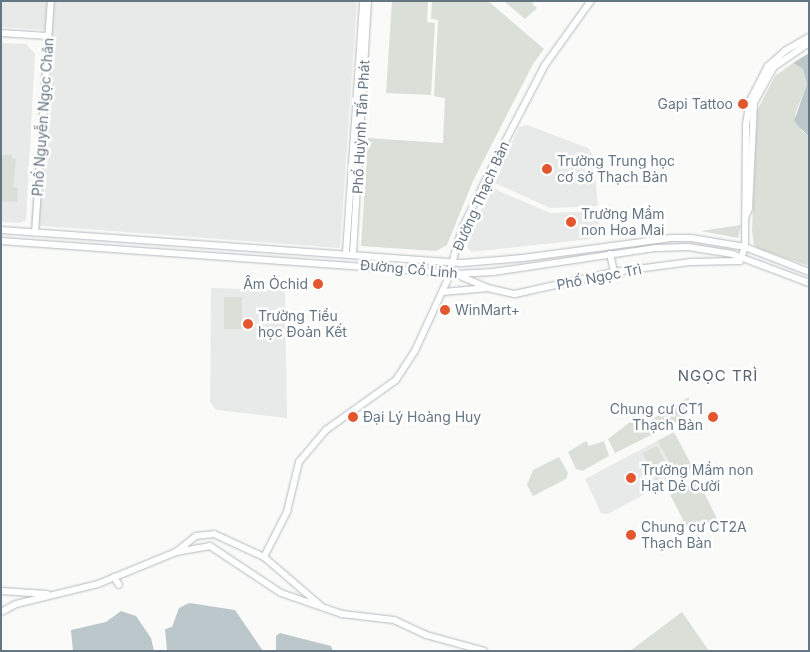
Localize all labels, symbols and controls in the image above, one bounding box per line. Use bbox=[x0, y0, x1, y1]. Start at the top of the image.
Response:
street label: Phố Nguyễn Ngọc Chân bbox=[29, 37, 57, 197]
street label: Phố Huỳnh Tấn Phát bbox=[349, 59, 373, 195]
place label: Gapi Tattoo bbox=[657, 96, 733, 112]
marker: Gapi Tattoo bbox=[737, 98, 749, 110]
street label: Đường Thạch Bàn bbox=[449, 139, 513, 253]
place label: Trường Trung học cơ sở Thạch Bàn bbox=[557, 153, 675, 186]
marker: Trường Trung học cơ sở Thạch Bàn bbox=[541, 163, 553, 175]
place label: Trường Mầm non Hoa Mai bbox=[581, 206, 665, 238]
marker: Trường Mầm non Hoa Mai bbox=[565, 216, 577, 228]
street label: Đường Cổ Linh bbox=[360, 256, 458, 282]
street label: Phố Ngọc Trì bbox=[555, 261, 643, 293]
place label: Âm Ỏchid bbox=[243, 276, 308, 292]
marker: Âm Ỏchid bbox=[312, 278, 324, 290]
place label: WinMart+ bbox=[455, 302, 520, 318]
marker: WinMart+ bbox=[439, 304, 451, 316]
place label: Trường Tiểu học Đoàn Kết bbox=[258, 308, 347, 341]
marker: Trường Tiểu học Đoàn Kết bbox=[242, 318, 254, 330]
district label: NGỌC TRÌ bbox=[677, 367, 759, 385]
place label: Chung cư CT1 Thạch Bàn bbox=[610, 401, 703, 434]
place label: Đại Lý Hoàng Huy bbox=[363, 409, 481, 425]
marker: Đại Lý Hoàng Huy bbox=[347, 411, 359, 423]
marker: Chung cư CT1 Thạch Bàn bbox=[707, 411, 719, 423]
place label: Trường Mầm non Hạt Dẻ Cười bbox=[641, 462, 754, 494]
marker: Trường Mầm non Hạt Dẻ Cười bbox=[625, 472, 637, 484]
place label: Chung cư CT2A Thạch Bàn bbox=[641, 519, 747, 552]
marker: Chung cư CT2A Thạch Bàn bbox=[625, 529, 637, 541]

